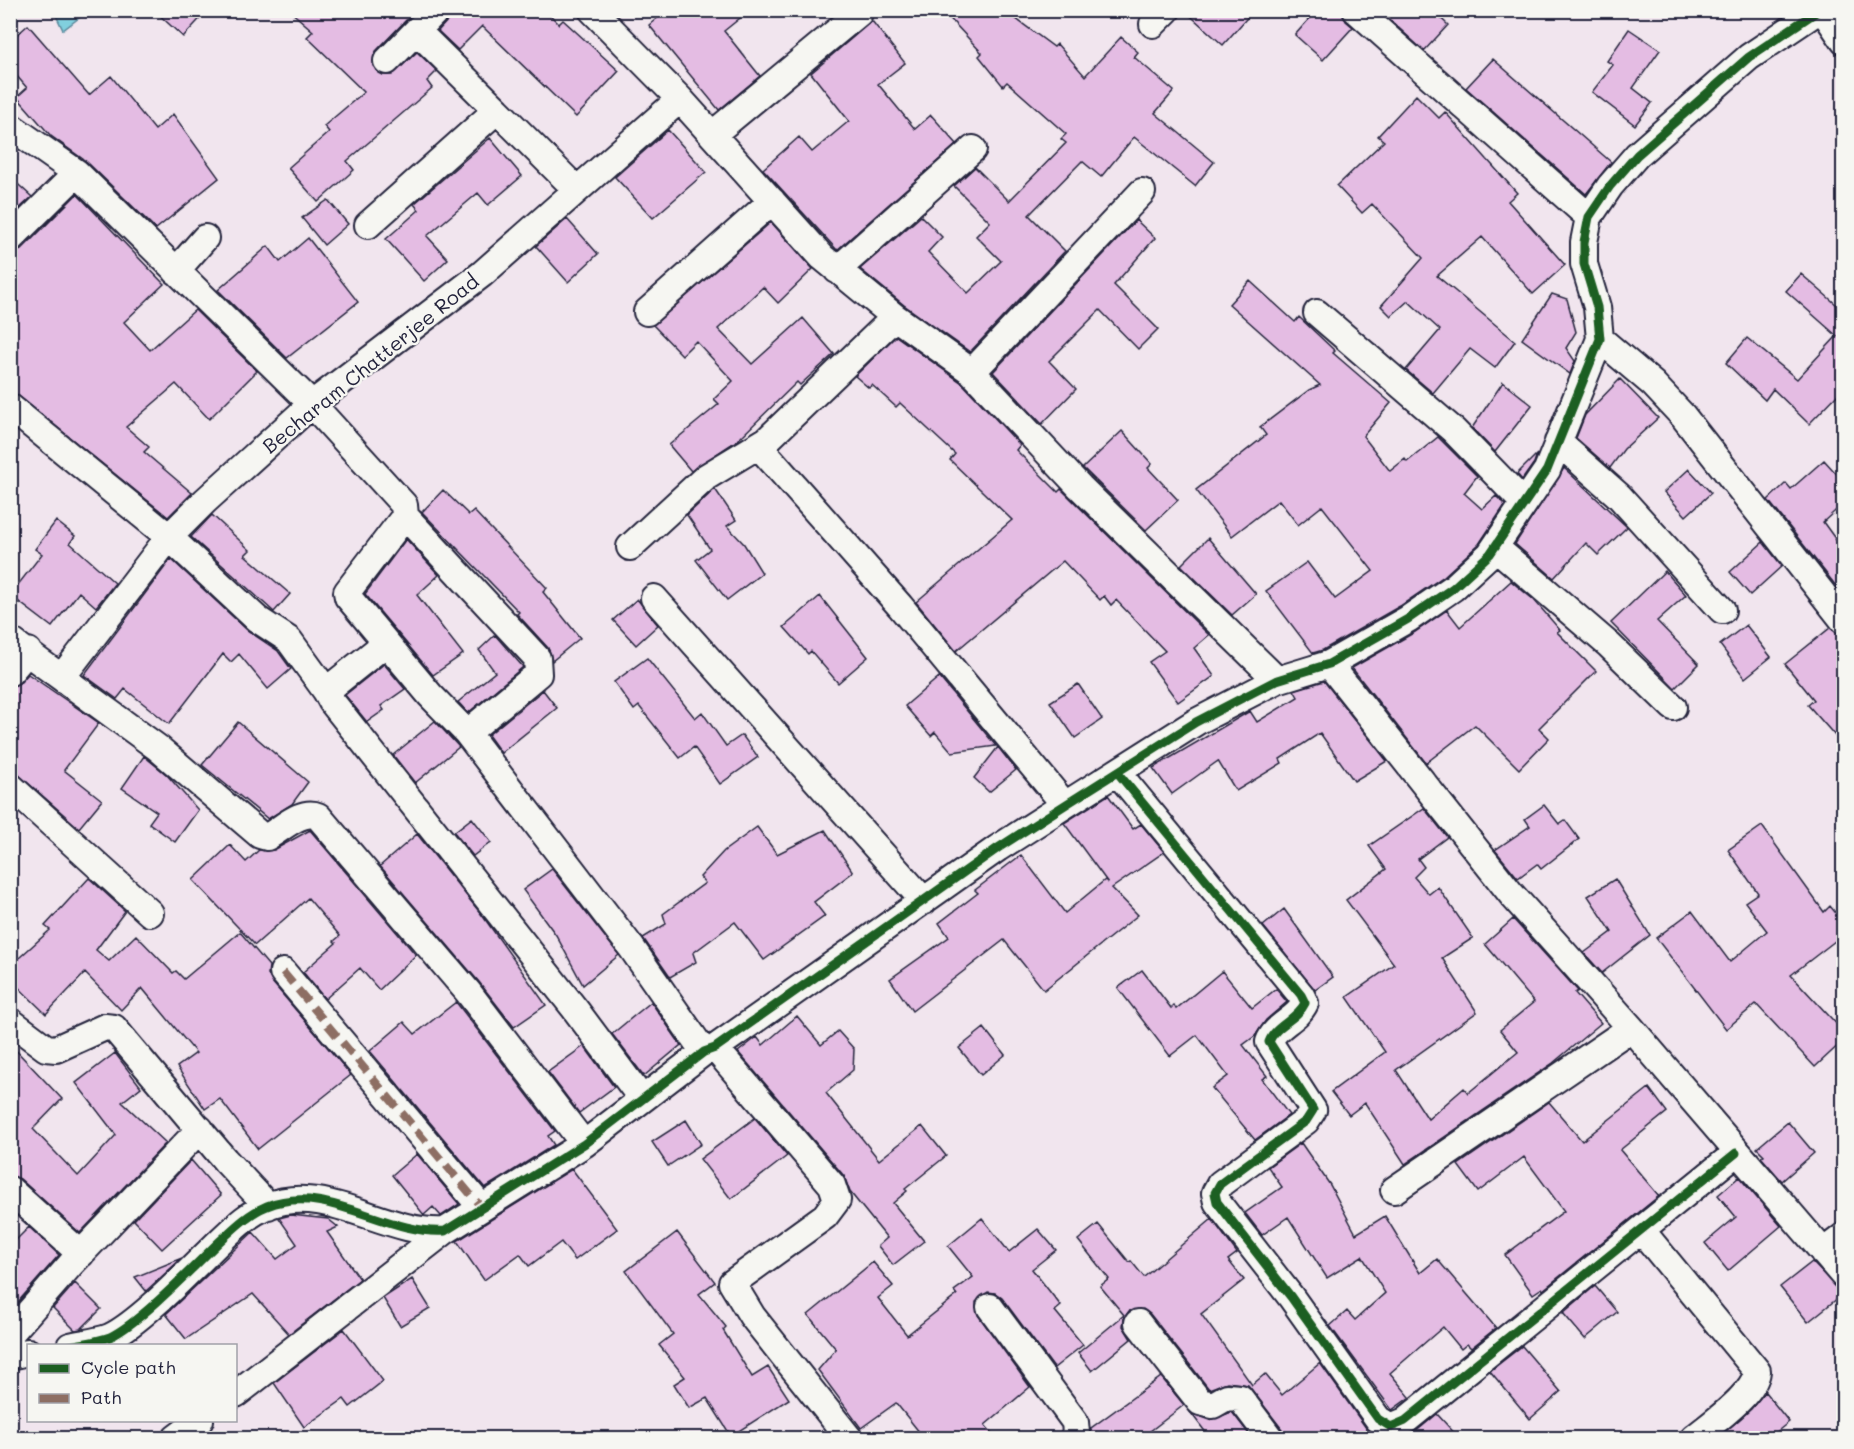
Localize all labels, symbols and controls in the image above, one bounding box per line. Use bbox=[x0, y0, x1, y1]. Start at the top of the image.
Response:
street label: Becharam Chatterjee Road bbox=[257, 268, 483, 458]
legend bbox=[27, 1344, 237, 1422]
text: Cycle path bbox=[81, 1355, 176, 1379]
text: Path bbox=[81, 1385, 121, 1409]

